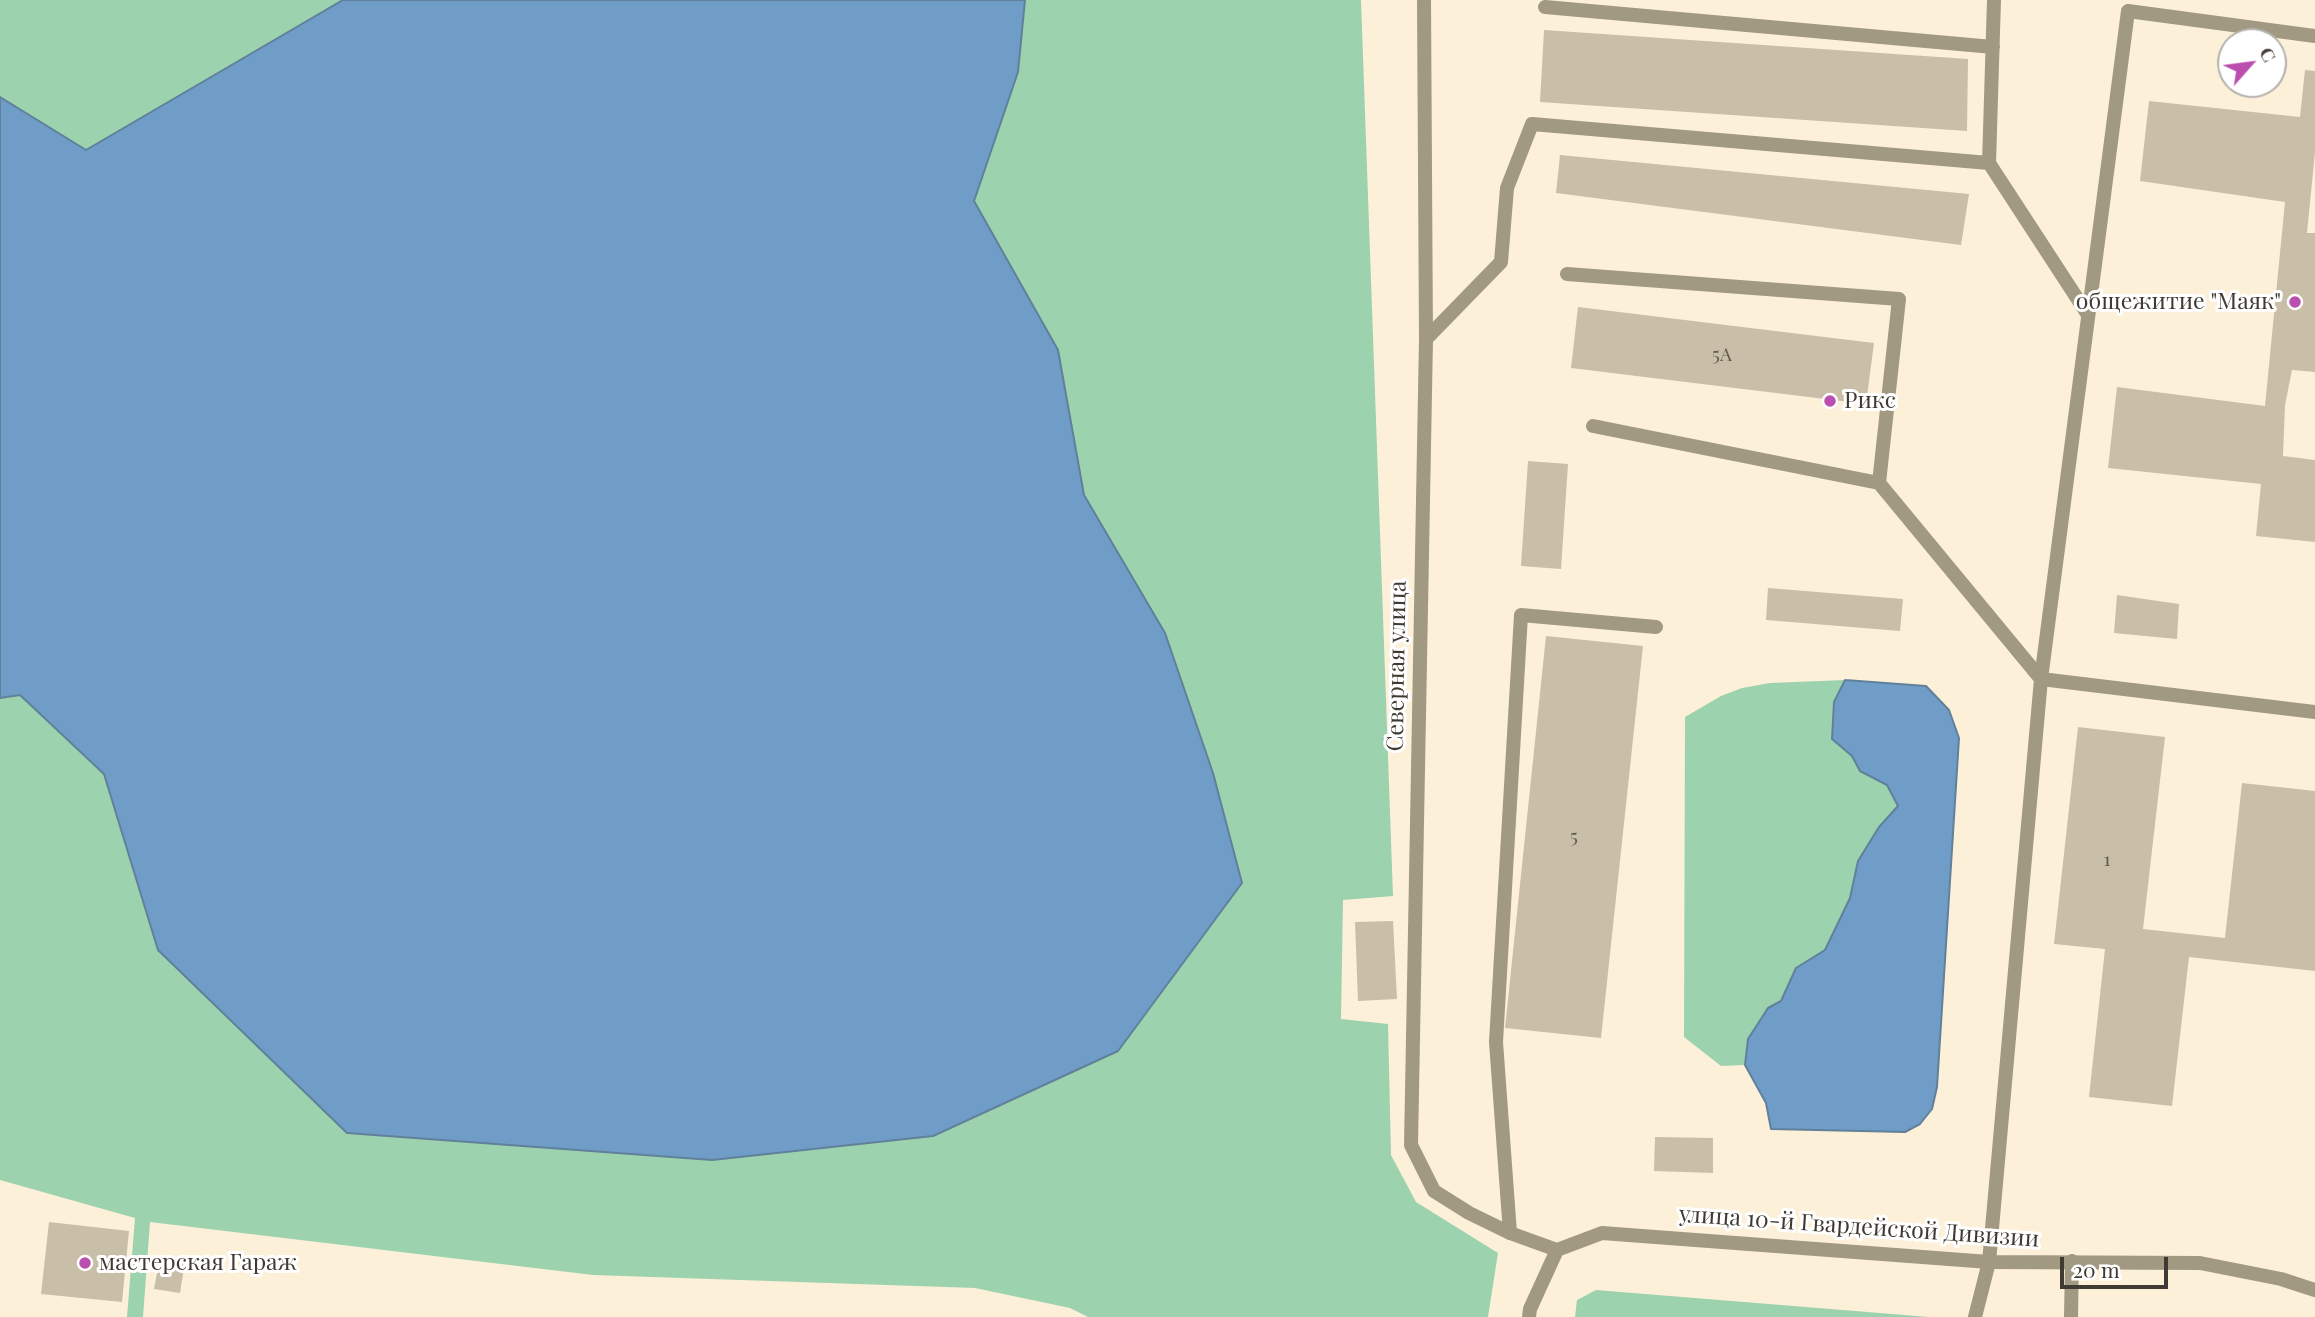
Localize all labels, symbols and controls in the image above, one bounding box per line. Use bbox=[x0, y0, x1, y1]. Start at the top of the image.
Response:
north arrow bbox=[2217, 28, 2287, 98]
text: С bbox=[2254, 42, 2283, 66]
place label: общежитие "Маяк" bbox=[2076, 288, 2281, 316]
marker: общежитие "Маяк" bbox=[2287, 294, 2303, 310]
house number: 5А bbox=[1712, 344, 1732, 366]
place label: Рикс bbox=[1844, 387, 1896, 415]
marker: Рикс bbox=[1822, 393, 1838, 409]
street label: Северная улица bbox=[1382, 580, 1412, 752]
house number: 5 bbox=[1570, 826, 1578, 848]
house number: 1 bbox=[2103, 849, 2111, 871]
street label: улица 10-й Гвардейской Дивизии bbox=[1678, 1201, 2040, 1253]
scale bar bbox=[2063, 1244, 2172, 1288]
place label: мастерская Гараж bbox=[99, 1249, 297, 1277]
marker: мастерская Гараж bbox=[77, 1255, 93, 1271]
text: 20 m bbox=[2073, 1255, 2120, 1283]

